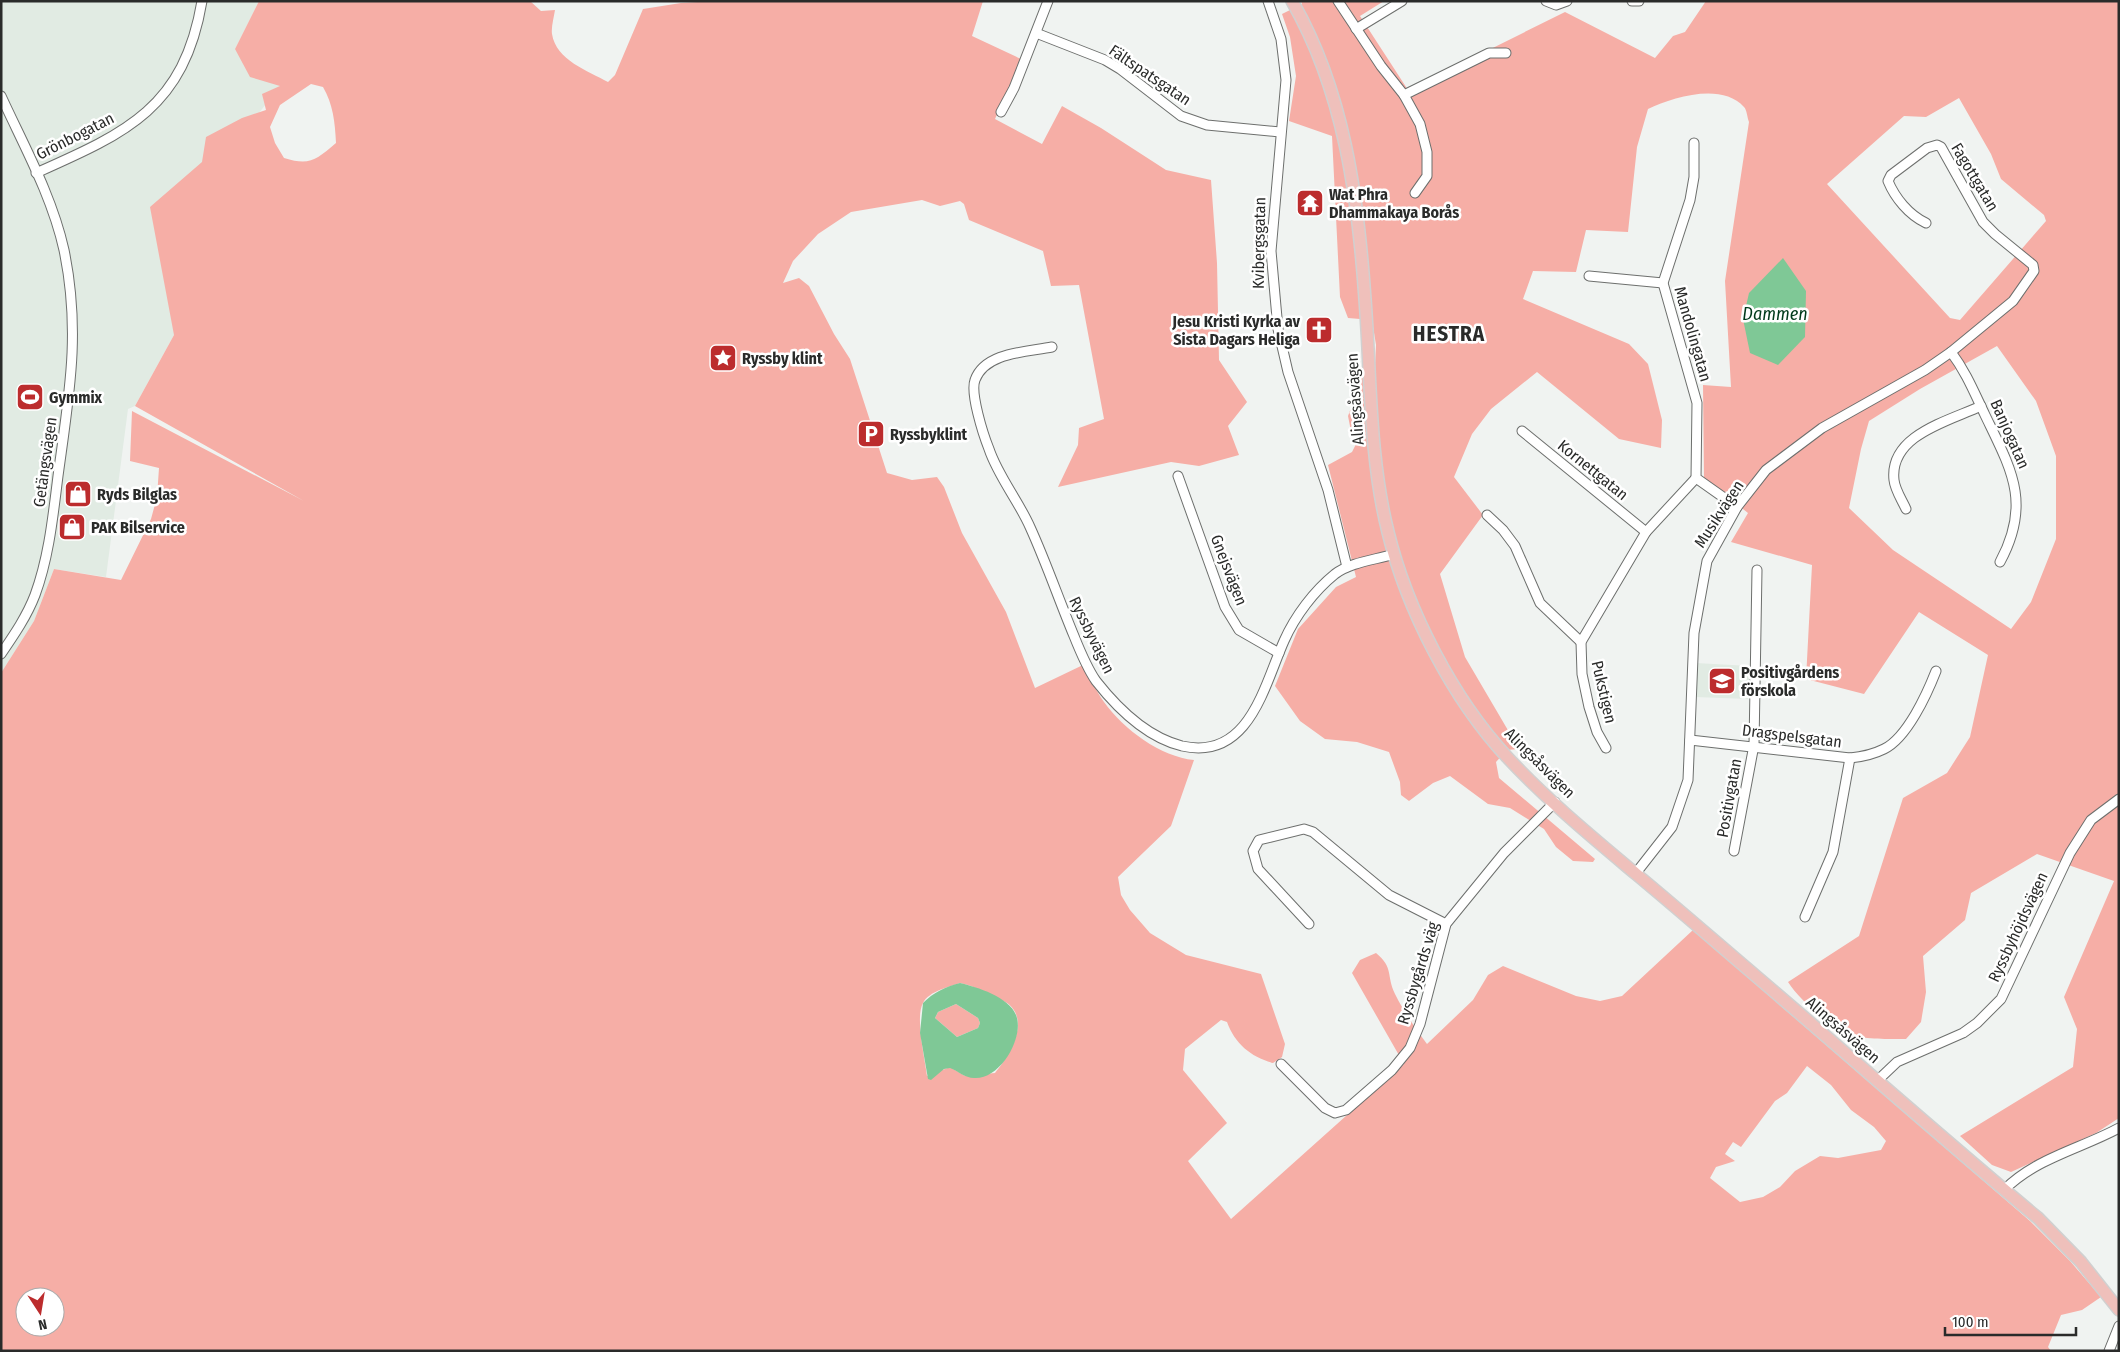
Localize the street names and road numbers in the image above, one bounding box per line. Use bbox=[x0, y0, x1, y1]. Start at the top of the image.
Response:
street label: Fältspatsgatan bbox=[1105, 41, 1195, 109]
street label: Grönbogatan bbox=[33, 108, 117, 164]
street label: Fagottgatan bbox=[1947, 139, 2003, 215]
street label: Kvibergsgatan bbox=[1249, 197, 1269, 289]
street label: Mandolingatan bbox=[1670, 284, 1716, 384]
street label: Alingsåsvägen bbox=[1342, 353, 1368, 445]
street label: Banjogatan bbox=[1986, 396, 2034, 472]
street label: Getängsvägen bbox=[29, 416, 61, 508]
street label: Kornettgatan bbox=[1554, 436, 1632, 504]
street label: Musikvägen bbox=[1690, 477, 1748, 551]
street label: Gnejsvägen bbox=[1207, 532, 1251, 608]
street label: Ryssbyvägen bbox=[1065, 594, 1119, 676]
street label: Pukstigen bbox=[1588, 659, 1620, 725]
street label: Dragspelsgatan bbox=[1741, 720, 1843, 752]
street label: Alingsåsvägen bbox=[1501, 724, 1579, 802]
street label: Positivgatan bbox=[1713, 757, 1745, 839]
street label: Ryssbyhöjdsvägen bbox=[1984, 869, 2052, 985]
street label: Ryssbygårds väg bbox=[1393, 919, 1443, 1027]
street label: Alingsåsvägen bbox=[1802, 993, 1884, 1067]

